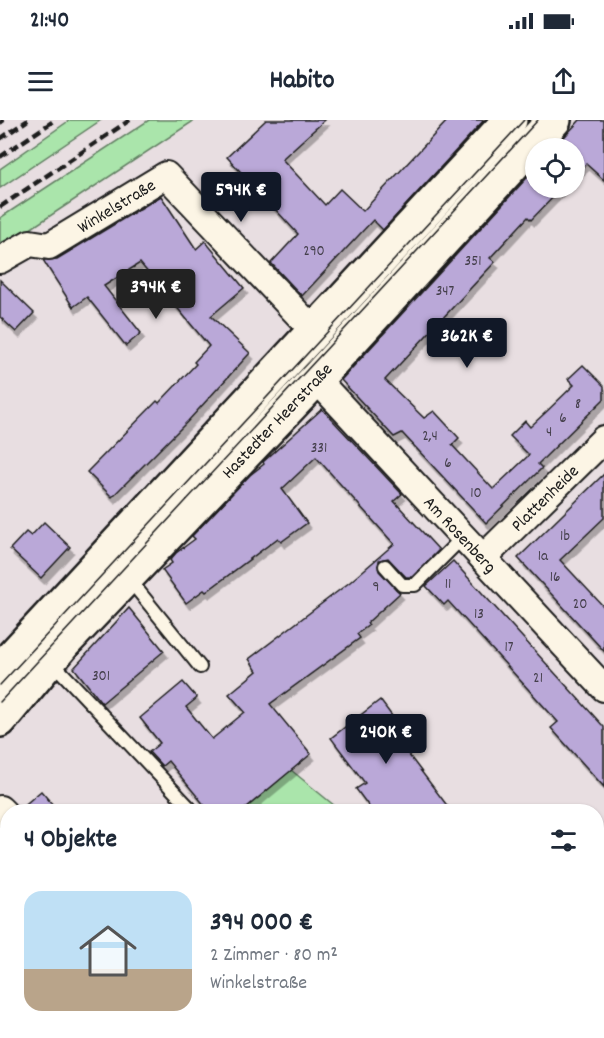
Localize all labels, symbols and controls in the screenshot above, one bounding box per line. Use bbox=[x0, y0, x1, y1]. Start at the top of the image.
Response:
text: 21:40 bbox=[30, 6, 69, 37]
text: Habito bbox=[269, 62, 335, 101]
icon: menu bbox=[24, 65, 57, 98]
icon: share bbox=[547, 65, 580, 98]
map controls bbox=[525, 138, 585, 198]
button: locate bbox=[525, 138, 585, 198]
pin: 594K € bbox=[192, 172, 290, 223]
street label: Winkelstraße bbox=[73, 174, 161, 241]
text: 594K € bbox=[215, 177, 267, 205]
house number: 290 bbox=[303, 241, 325, 263]
house number: 351 bbox=[465, 251, 481, 273]
pin: 394K € bbox=[107, 269, 205, 320]
text: 394K € bbox=[130, 274, 182, 302]
house number: 347 bbox=[436, 281, 455, 303]
pin: 362K € bbox=[418, 318, 516, 369]
text: 362K € bbox=[441, 323, 493, 351]
street label: Hastedter Heerstraße bbox=[217, 359, 340, 485]
house number: 8 bbox=[575, 394, 581, 416]
house number: 6 bbox=[559, 408, 567, 430]
house number: 4 bbox=[546, 422, 552, 444]
house number: 2,4 bbox=[422, 426, 438, 448]
house number: 331 bbox=[311, 438, 327, 460]
house number: 6 bbox=[444, 453, 452, 475]
street label: Plattenheide bbox=[507, 460, 586, 539]
house number: 10 bbox=[470, 483, 482, 505]
street label: Am Rosenberg bbox=[416, 492, 501, 580]
house number: 1b bbox=[560, 526, 570, 548]
house number: 1a bbox=[538, 546, 549, 568]
house number: 16 bbox=[550, 567, 560, 589]
house number: 11 bbox=[445, 574, 451, 596]
house number: 9 bbox=[373, 577, 379, 599]
house number: 20 bbox=[573, 594, 587, 616]
house number: 13 bbox=[474, 604, 484, 626]
house number: 17 bbox=[504, 637, 514, 659]
house number: 301 bbox=[92, 666, 110, 688]
house number: 21 bbox=[533, 668, 543, 690]
pin: 240K € bbox=[337, 714, 435, 765]
text: 240K € bbox=[360, 719, 412, 747]
text: 4 Objekte bbox=[24, 822, 117, 859]
icon: filters bbox=[547, 824, 580, 857]
text: 394 000 € bbox=[210, 905, 313, 942]
icon: home bbox=[72, 915, 144, 987]
text: 2 Zimmer · 80 m² bbox=[210, 942, 338, 970]
text: Winkelstraße bbox=[210, 970, 307, 998]

